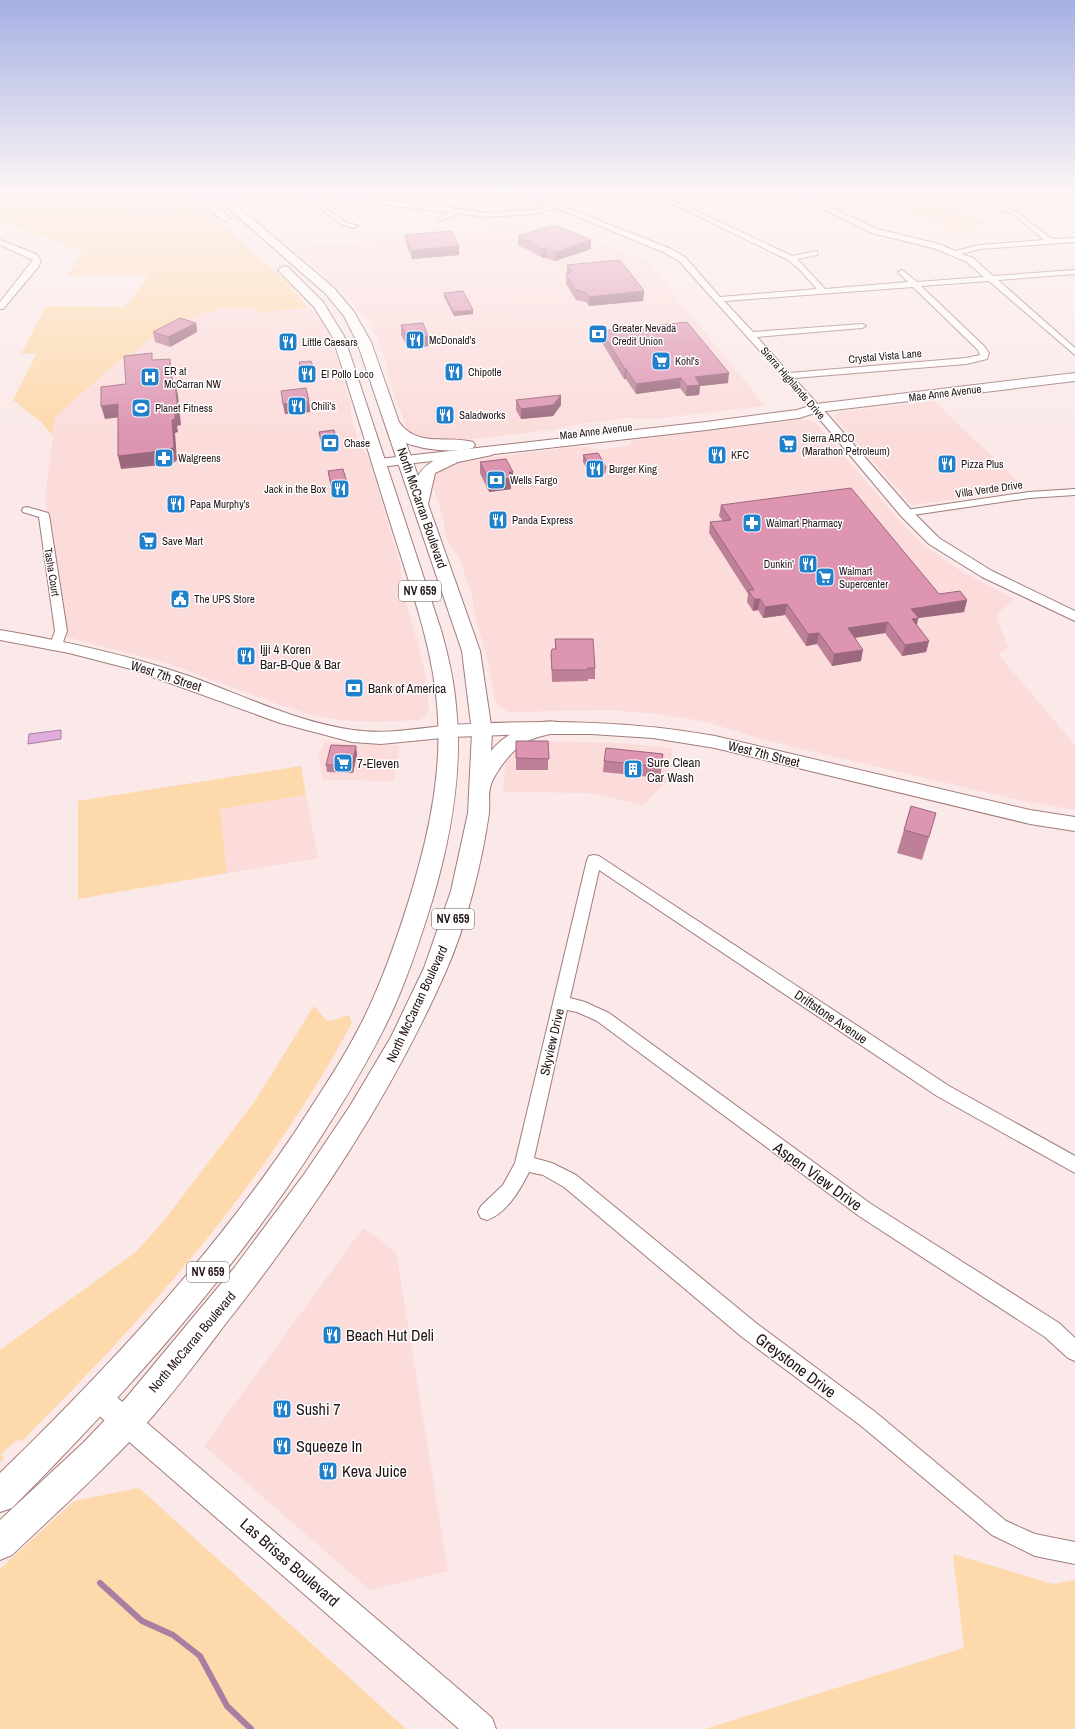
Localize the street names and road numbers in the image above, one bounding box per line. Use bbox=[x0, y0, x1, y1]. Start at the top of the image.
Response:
street label: Sierra Highlands Drive bbox=[758, 344, 828, 422]
street label: Crystal Vista Lane bbox=[848, 346, 922, 366]
street label: Mae Anne Avenue bbox=[908, 382, 982, 404]
street label: Mae Anne Avenue bbox=[559, 420, 633, 442]
street label: North McCarran Boulevard bbox=[393, 445, 451, 571]
street label: Villa Verde Drive bbox=[955, 477, 1023, 501]
street label: Tasha Court bbox=[41, 547, 63, 598]
road number: NV 659 bbox=[399, 581, 441, 601]
street label: West 7th Street bbox=[129, 657, 204, 695]
street label: West 7th Street bbox=[726, 737, 802, 771]
road number: NV 659 bbox=[432, 909, 474, 929]
street label: North McCarran Boulevard bbox=[383, 943, 452, 1065]
street label: Driftstone Avenue bbox=[791, 986, 871, 1048]
street label: Skyview Drive bbox=[536, 1007, 568, 1077]
street label: Aspen View Drive bbox=[768, 1136, 867, 1216]
road number: NV 659 bbox=[187, 1262, 229, 1282]
street label: North McCarran Boulevard bbox=[145, 1288, 239, 1396]
street label: Greystone Drive bbox=[751, 1327, 841, 1403]
street label: Las Brisas Boulevard bbox=[236, 1513, 344, 1611]

